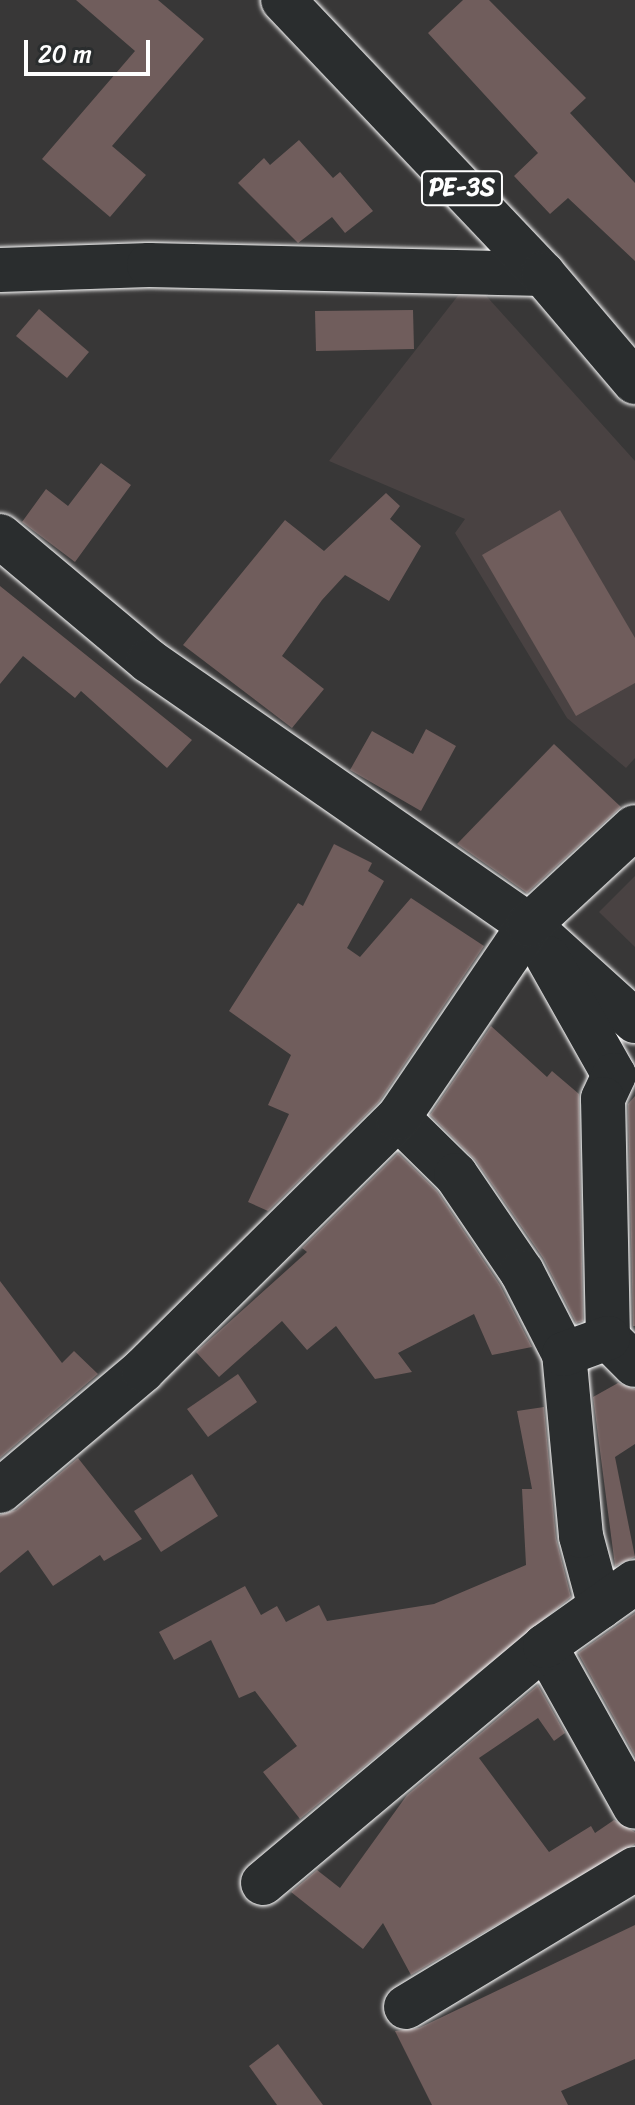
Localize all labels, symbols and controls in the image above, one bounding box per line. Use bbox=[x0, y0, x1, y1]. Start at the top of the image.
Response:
scale bar bbox=[28, 24, 154, 74]
text: 20 m bbox=[38, 33, 92, 75]
road number: PE-3S bbox=[420, 168, 504, 208]

